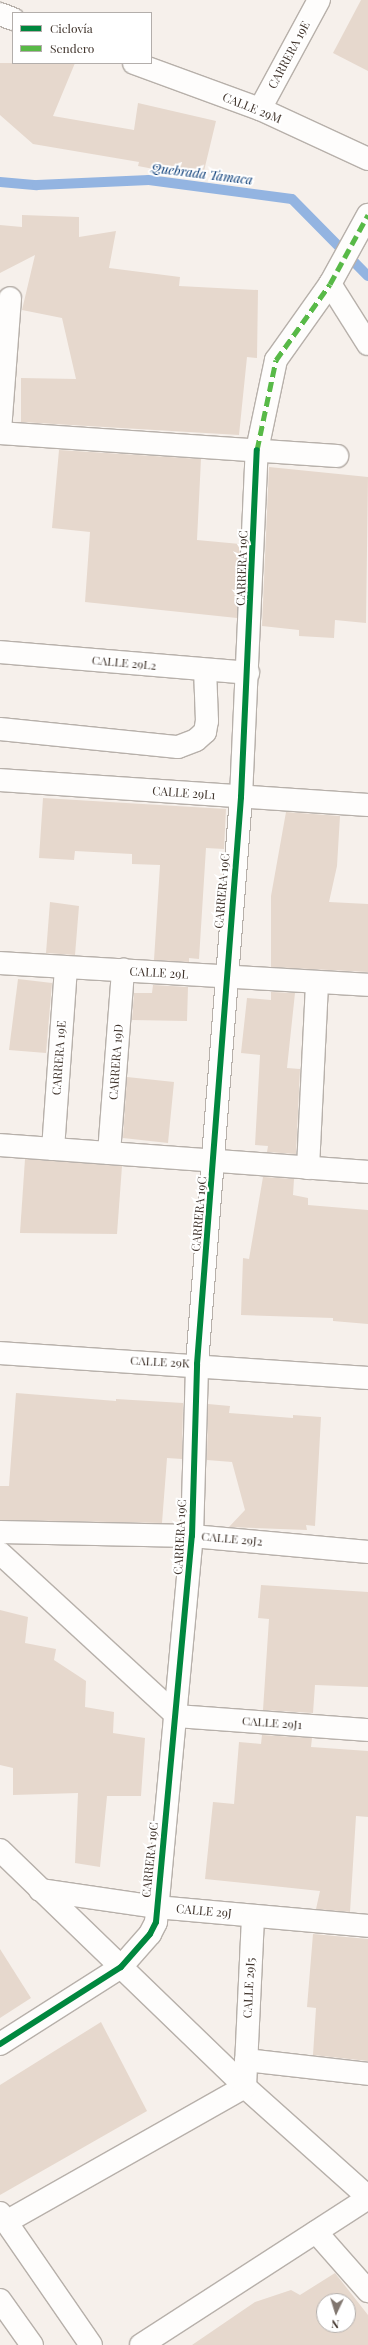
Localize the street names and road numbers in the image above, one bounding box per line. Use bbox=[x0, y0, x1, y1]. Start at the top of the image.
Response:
street label: CARRERA 19E bbox=[265, 19, 313, 91]
street label: CALLE 29M bbox=[220, 90, 284, 126]
street label: CARRERA 19C bbox=[233, 530, 251, 606]
street label: CALLE 29L2 bbox=[91, 653, 157, 673]
street label: CALLE 29L1 bbox=[152, 784, 216, 802]
street label: CARRERA 19C bbox=[212, 853, 232, 929]
street label: CALLE 29L bbox=[129, 964, 189, 982]
street label: CARRERA 19E bbox=[49, 1020, 69, 1096]
street label: CARRERA 19D bbox=[106, 1024, 126, 1100]
street label: CARRERA 19C bbox=[189, 1176, 209, 1252]
street label: CALLE 29K bbox=[130, 1353, 190, 1371]
street label: CARRERA 19C bbox=[171, 1499, 189, 1575]
street label: CALLE 29J2 bbox=[201, 1529, 263, 1549]
street label: CALLE 29J1 bbox=[241, 1714, 303, 1732]
street label: CARRERA 19C bbox=[139, 1822, 161, 1898]
street label: CALLE 29J bbox=[176, 1901, 232, 1921]
street label: CALLE 29I5 bbox=[240, 1957, 258, 2019]

